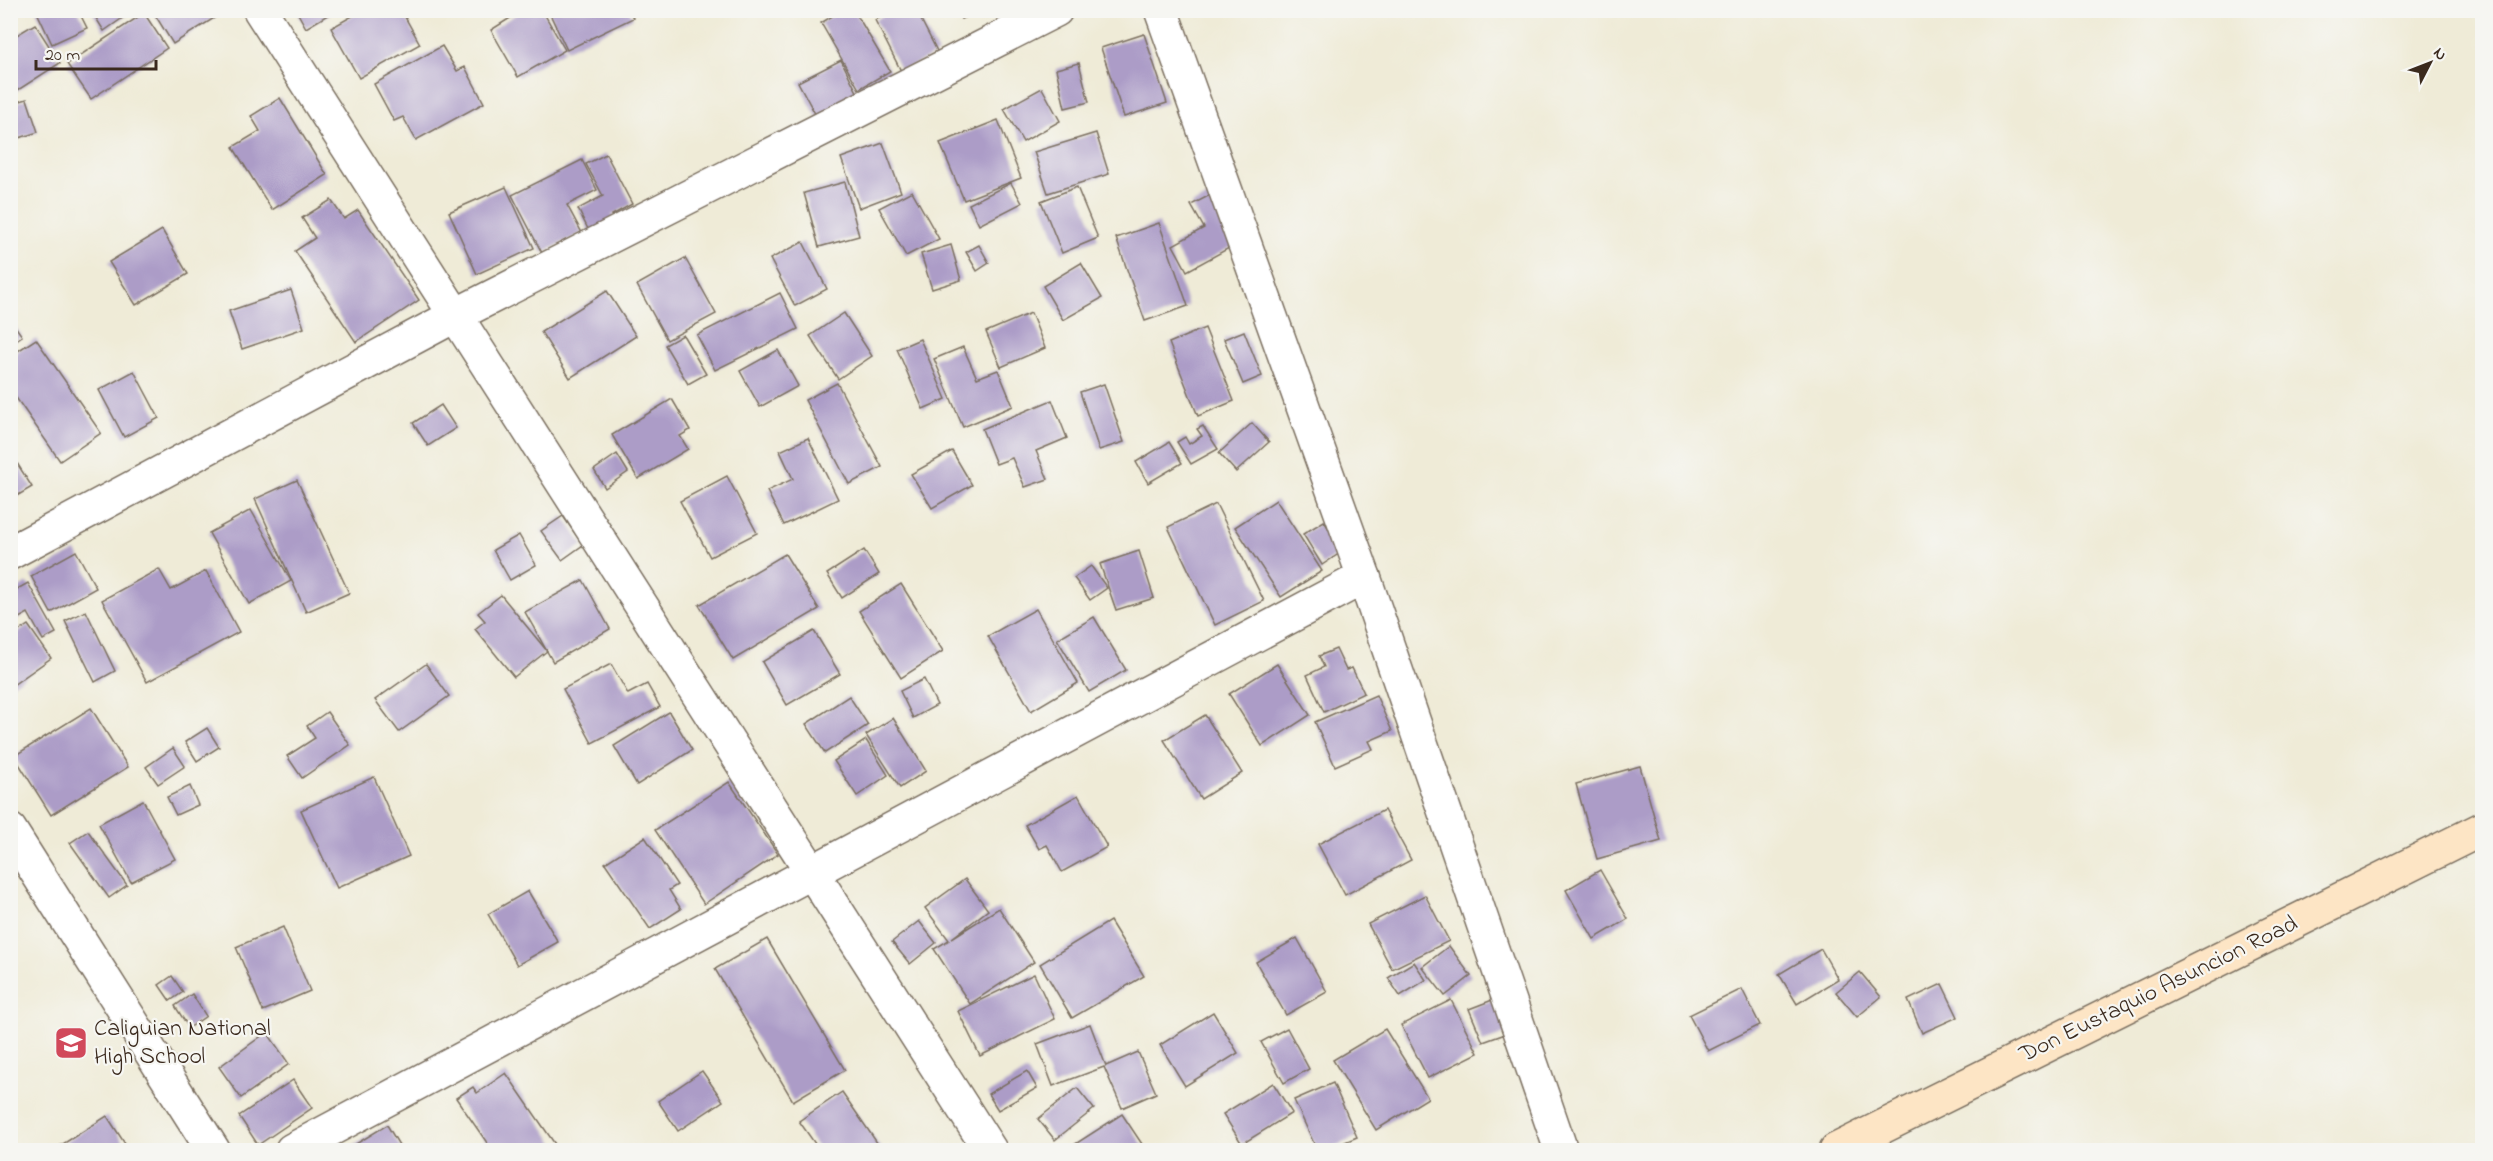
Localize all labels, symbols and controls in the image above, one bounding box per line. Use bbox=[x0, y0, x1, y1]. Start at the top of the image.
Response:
scale bar bbox=[36, 33, 156, 71]
north arrow bbox=[2400, 33, 2460, 93]
text: N bbox=[2427, 42, 2452, 66]
text: 20 m bbox=[45, 43, 80, 69]
street label: Don Eustaquio Asuncion Road bbox=[2013, 907, 2305, 1073]
place label: Caliguian National High School bbox=[94, 1012, 271, 1075]
school or university icon: Caliguian National High School bbox=[53, 1025, 89, 1061]

